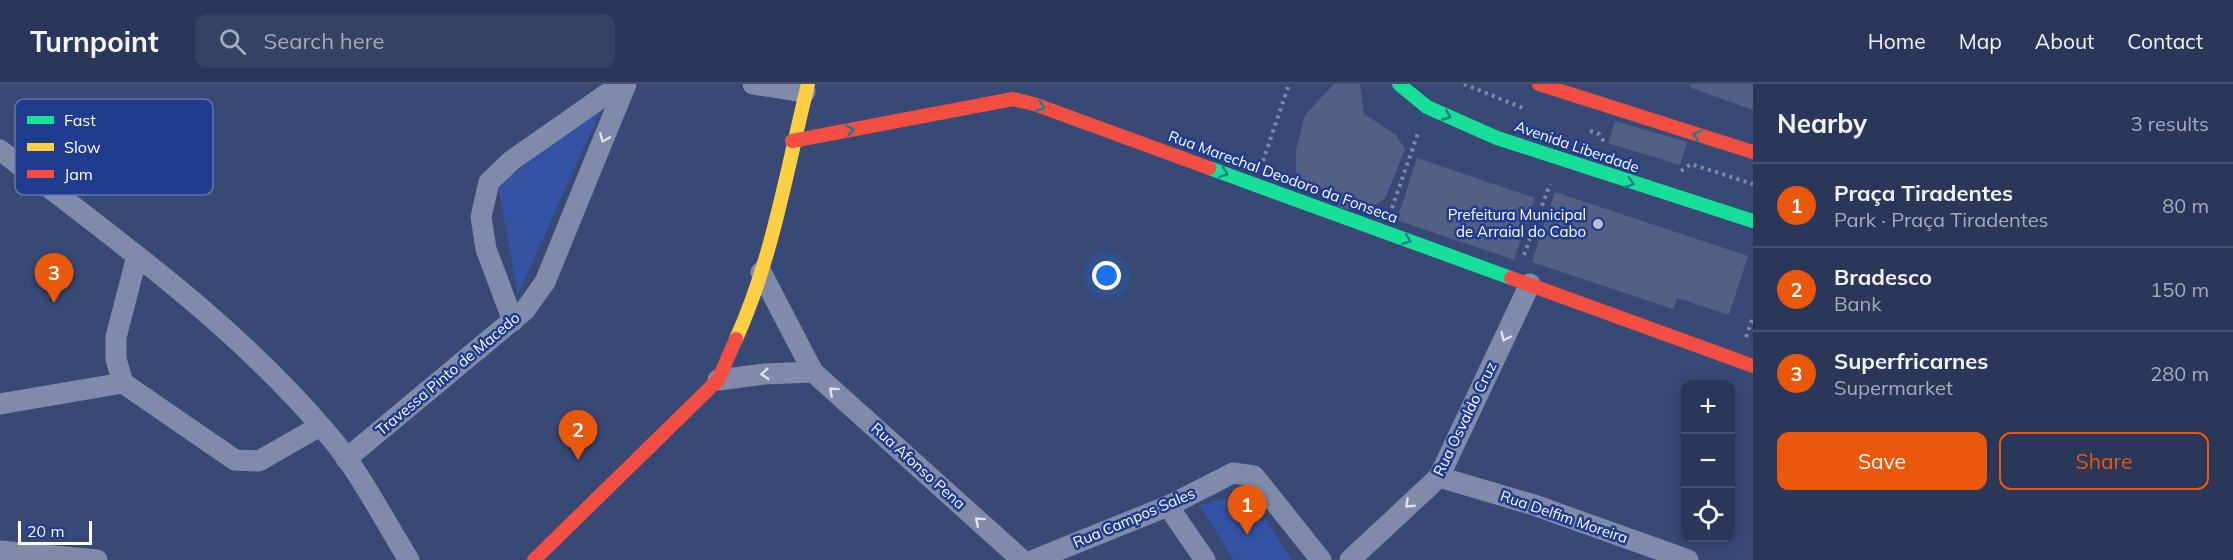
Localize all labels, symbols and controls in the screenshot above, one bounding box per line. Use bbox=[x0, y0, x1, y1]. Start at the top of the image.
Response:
search box bbox=[195, 14, 615, 68]
text: Turnpoint bbox=[30, 24, 159, 59]
icon: search bbox=[216, 25, 249, 58]
text: Search here bbox=[264, 27, 384, 55]
text: Home bbox=[1868, 28, 1926, 54]
text: Map bbox=[1959, 28, 2002, 54]
text: About bbox=[2035, 28, 2094, 54]
text: Contact bbox=[2127, 28, 2203, 54]
legend bbox=[15, 99, 213, 195]
one-way arrow bbox=[1035, 99, 1046, 112]
text: Nearby bbox=[1777, 107, 1867, 140]
one-way arrow bbox=[1441, 109, 1452, 121]
text: Fast bbox=[64, 110, 96, 130]
text: 3 results bbox=[2131, 111, 2209, 136]
street label: Avenida Liberdade bbox=[1512, 116, 1642, 177]
one-way arrow bbox=[845, 124, 855, 137]
street label: Rua Marechal Deodoro da Fonseca bbox=[1166, 126, 1400, 227]
one-way arrow bbox=[1692, 129, 1703, 142]
one-way arrow bbox=[599, 132, 611, 143]
text: Slow bbox=[64, 137, 101, 157]
text: Jam bbox=[64, 164, 93, 184]
one-way arrow bbox=[1218, 166, 1229, 178]
one-way arrow bbox=[1624, 176, 1635, 188]
text: Praça Tiradentes bbox=[1834, 179, 2013, 207]
text: 1 bbox=[1791, 193, 1803, 218]
text: 80 m bbox=[2162, 193, 2209, 218]
place label: Prefeitura Municipal de Arraial do Cabo bbox=[1448, 205, 1586, 241]
text: Park · Praça Tiradentes bbox=[1834, 207, 2048, 232]
marker: Prefeitura Municipal de Arraial do Cabo bbox=[1591, 217, 1605, 231]
one-way arrow bbox=[1401, 233, 1412, 245]
pin: 3 bbox=[34, 254, 74, 303]
your location bbox=[1092, 261, 1121, 290]
text: Bradesco bbox=[1834, 263, 1932, 291]
text: 2 bbox=[1791, 277, 1803, 302]
text: 150 m bbox=[2150, 277, 2209, 302]
text: Bank bbox=[1834, 291, 1882, 316]
street label: Travessa Pinto de Macedo bbox=[372, 308, 523, 439]
one-way arrow bbox=[1501, 331, 1513, 342]
text: Superfricarnes bbox=[1834, 347, 1988, 375]
street label: Rua Osvaldo Cruz bbox=[1429, 358, 1501, 479]
text: 3 bbox=[1791, 361, 1803, 386]
text: 280 m bbox=[2150, 361, 2209, 386]
one-way arrow bbox=[761, 367, 770, 380]
text: Supermarket bbox=[1834, 375, 1953, 400]
map controls bbox=[1681, 380, 1735, 542]
button: + bbox=[1681, 380, 1735, 434]
one-way arrow bbox=[830, 387, 840, 398]
pin: 2 bbox=[558, 410, 598, 460]
street label: Rua Afonso Pena bbox=[867, 418, 969, 513]
button: Save bbox=[1777, 432, 1987, 490]
button: Share bbox=[1999, 432, 2209, 490]
button: − bbox=[1681, 434, 1735, 488]
street label: Rua Campos Sales bbox=[1070, 483, 1198, 552]
pin: 1 bbox=[1228, 486, 1266, 535]
street label: Rua Delfim Moreira bbox=[1498, 486, 1630, 547]
button: locate bbox=[1681, 488, 1735, 542]
one-way arrow bbox=[1406, 497, 1417, 508]
one-way arrow bbox=[975, 517, 985, 528]
scale bar bbox=[18, 518, 92, 546]
text: 20 m bbox=[27, 521, 64, 541]

